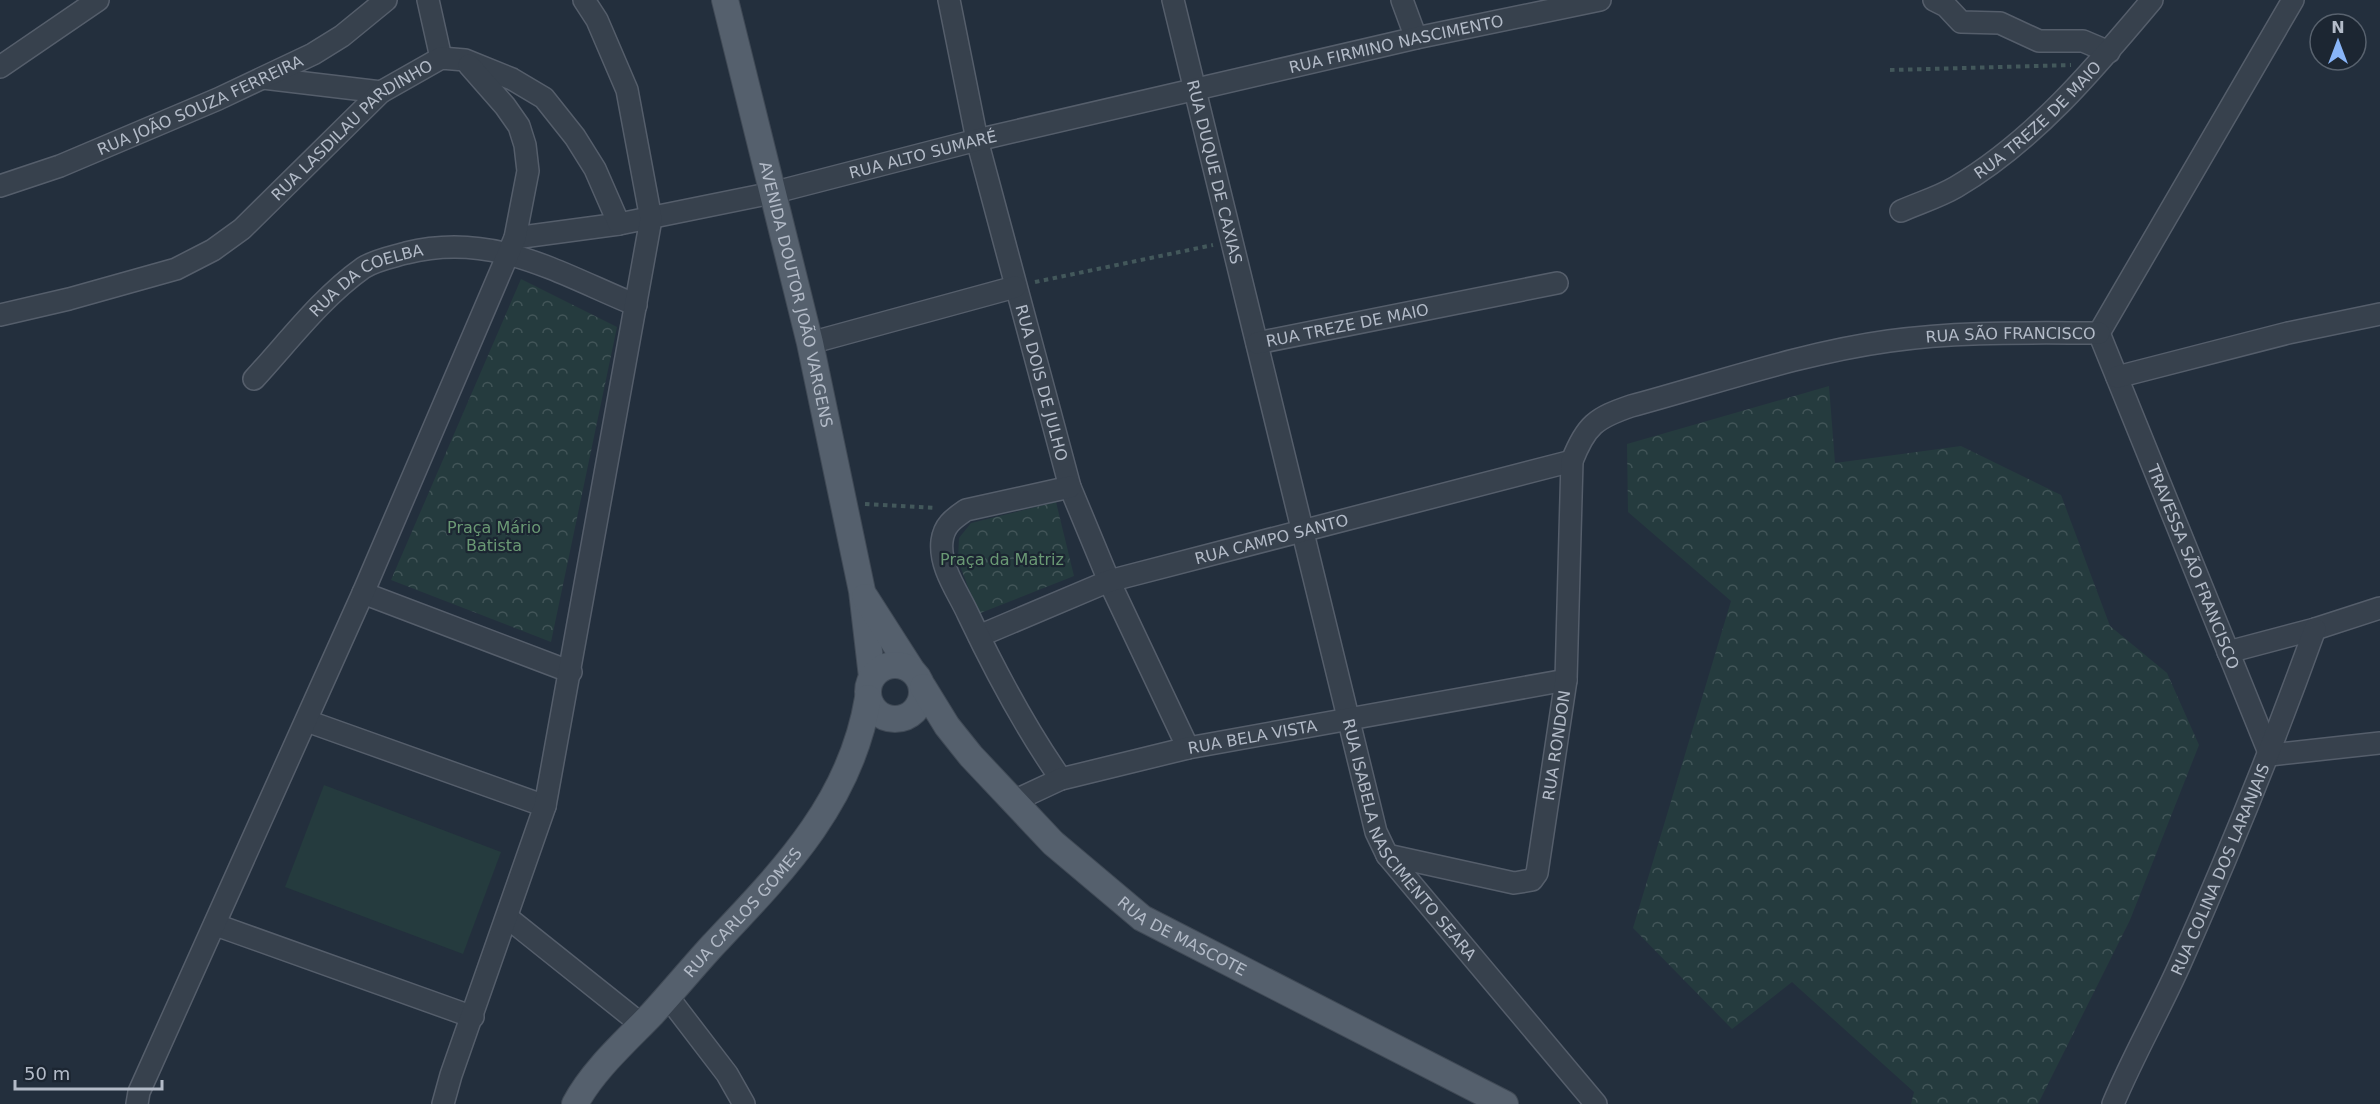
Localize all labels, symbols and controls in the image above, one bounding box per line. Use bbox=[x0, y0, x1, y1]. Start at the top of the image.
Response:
street label: RUA FIRMINO NASCIMENTO bbox=[1287, 11, 1505, 77]
north arrow bbox=[2308, 12, 2368, 72]
text: N bbox=[2331, 18, 2345, 37]
street label: RUA JOÃO SOUZA FERREIRA bbox=[94, 51, 306, 159]
street label: RUA LASDILAU PARDINHO bbox=[268, 56, 436, 205]
street label: RUA TREZE DE MAIO bbox=[1970, 57, 2105, 183]
street label: RUA DUQUE DE CAXIAS bbox=[1183, 78, 1246, 266]
street label: RUA ALTO SUMARÉ bbox=[847, 127, 999, 183]
street label: AVENIDA DOUTOR JOÃO VARGENS bbox=[755, 159, 836, 429]
street label: RUA DA COELBA bbox=[305, 241, 425, 321]
street label: RUA TREZE DE MAIO bbox=[1264, 300, 1430, 351]
street label: RUA DOIS DE JULHO bbox=[1011, 302, 1072, 463]
street label: RUA SÃO FRANCISCO bbox=[1925, 324, 2096, 347]
street label: TRAVESSA SÃO FRANCISCO bbox=[2143, 461, 2243, 672]
street label: RUA CAMPO SANTO bbox=[1193, 510, 1350, 568]
park label: Praça Mário Batista bbox=[447, 518, 541, 555]
park label: Praça da Matriz bbox=[940, 550, 1064, 569]
street label: RUA RONDON bbox=[1539, 689, 1574, 802]
street label: RUA BELA VISTA bbox=[1186, 716, 1318, 758]
street label: RUA ISABELA NASCIMENTO SEARA bbox=[1339, 717, 1480, 964]
street label: RUA COLINA DOS LARANJAIS bbox=[2167, 761, 2273, 979]
street label: RUA CARLOS GOMES bbox=[680, 844, 806, 981]
street label: RUA DE MASCOTE bbox=[1114, 893, 1250, 980]
scale bar bbox=[15, 1053, 162, 1091]
text: 50 m bbox=[24, 1063, 70, 1084]

